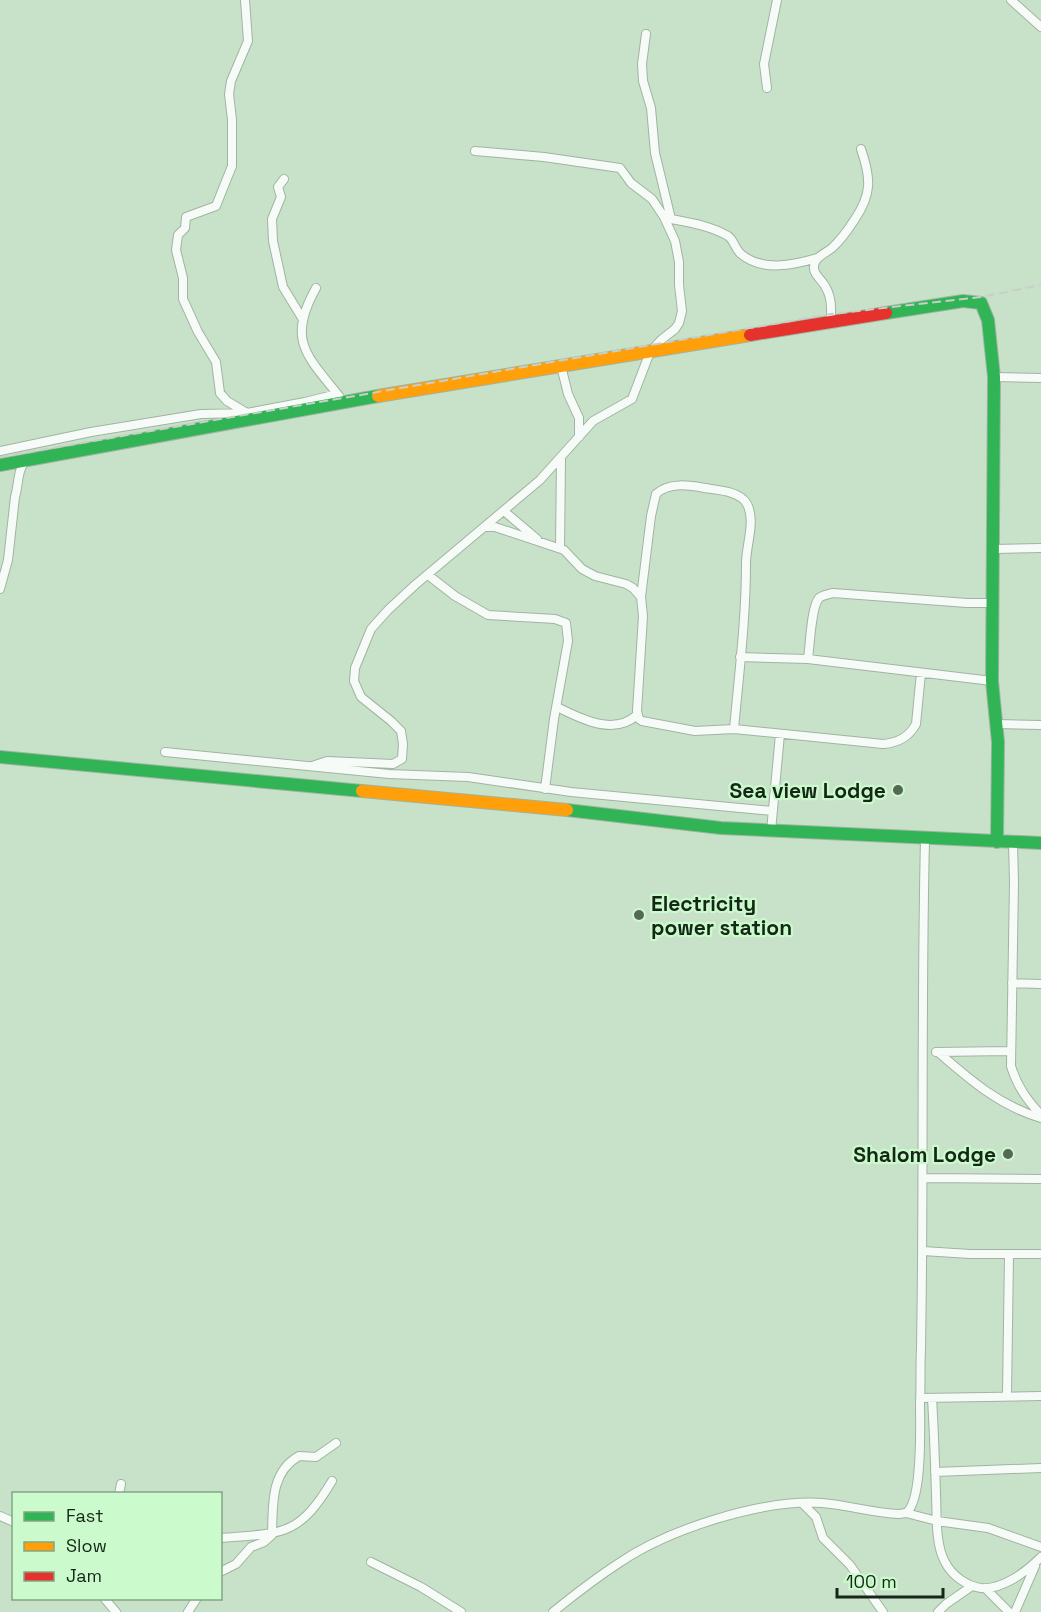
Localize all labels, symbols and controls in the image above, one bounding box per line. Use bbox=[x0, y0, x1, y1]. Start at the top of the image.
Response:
place label: Sea view Lodge bbox=[730, 777, 886, 804]
marker: Sea view Lodge bbox=[891, 783, 905, 797]
place label: Electricity power station bbox=[651, 890, 792, 941]
marker: Electricity power station bbox=[632, 908, 646, 922]
place label: Shalom Lodge bbox=[853, 1141, 996, 1168]
marker: Shalom Lodge bbox=[1001, 1147, 1015, 1161]
legend bbox=[12, 1492, 222, 1600]
text: Fast bbox=[66, 1504, 103, 1527]
text: Slow bbox=[66, 1534, 107, 1557]
scale bar bbox=[837, 1561, 944, 1599]
text: Jam bbox=[66, 1564, 102, 1587]
text: 100 m bbox=[846, 1570, 897, 1593]

